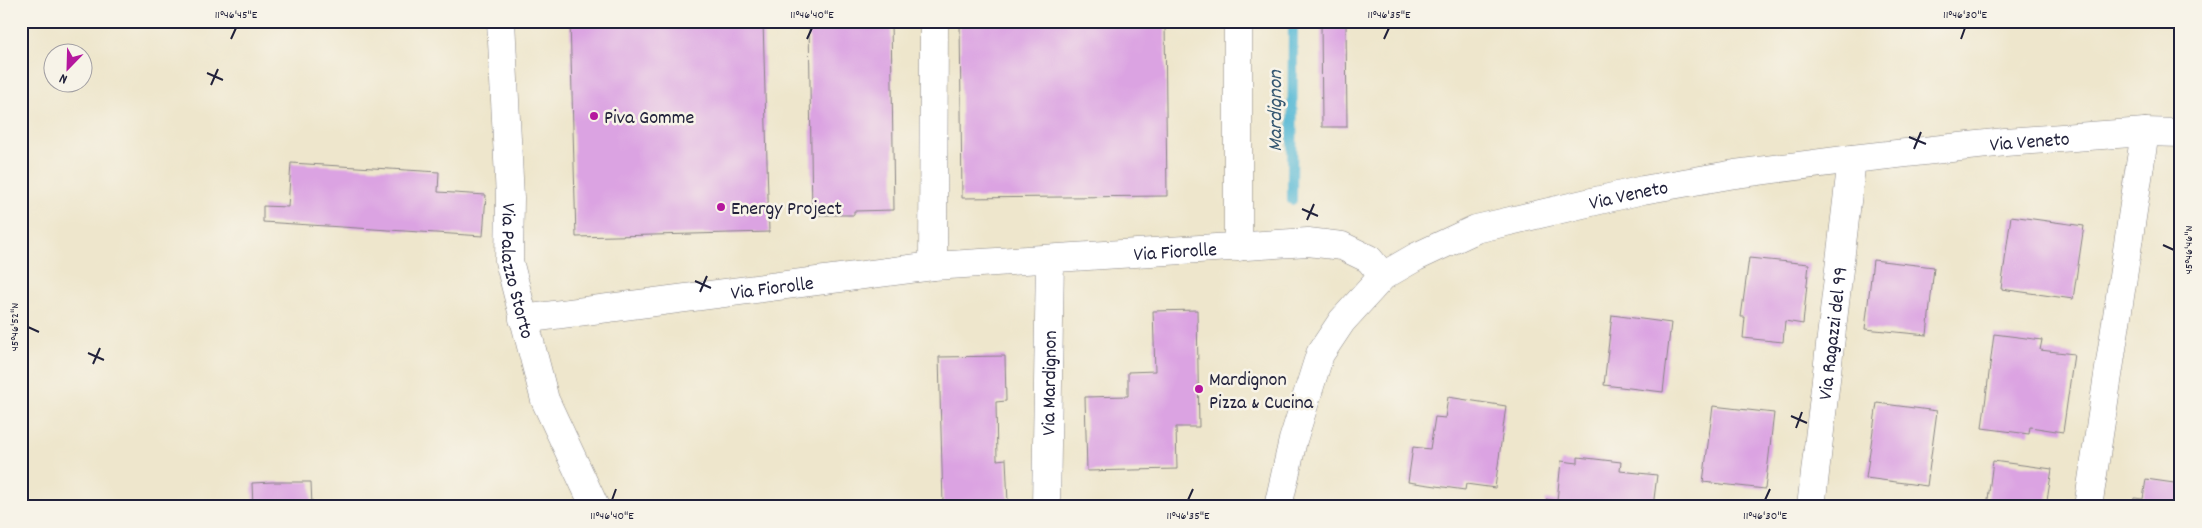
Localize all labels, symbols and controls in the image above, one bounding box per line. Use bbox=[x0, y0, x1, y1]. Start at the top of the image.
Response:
text: 11°46'45"E bbox=[215, 7, 258, 24]
text: 11°46'40"E bbox=[790, 7, 834, 24]
text: 11°46'35"E bbox=[1368, 7, 1411, 24]
text: 11°46'30"E bbox=[1943, 7, 1988, 24]
north arrow bbox=[42, 42, 92, 92]
text: N bbox=[57, 68, 71, 89]
water label: Mardignon bbox=[1262, 69, 1292, 152]
place label: Piva Gomme bbox=[604, 105, 695, 133]
marker: Piva Gomme bbox=[588, 110, 600, 122]
street label: Via Veneto bbox=[1988, 126, 2071, 161]
street label: Via Veneto bbox=[1587, 175, 1671, 219]
place label: Energy Project bbox=[731, 196, 842, 224]
marker: Energy Project bbox=[715, 201, 727, 213]
street label: Via Palazzo Storto bbox=[492, 203, 540, 342]
text: 45°46'46"N bbox=[2181, 226, 2198, 274]
street label: Via Fiorolle bbox=[1133, 237, 1218, 270]
street label: Via Ragazzi del 99 bbox=[1813, 265, 1856, 402]
street label: Via Fiorolle bbox=[729, 271, 816, 309]
text: 45°46'52"N bbox=[7, 303, 24, 351]
street label: Via Mardignon bbox=[1036, 330, 1066, 436]
place label: Mardignon Pizza & Cucina bbox=[1209, 367, 1314, 418]
marker: Mardignon Pizza & Cucina bbox=[1193, 383, 1205, 395]
text: 11°46'40"E bbox=[590, 508, 634, 525]
text: 11°46'35"E bbox=[1167, 508, 1210, 525]
text: 11°46'30"E bbox=[1743, 508, 1788, 525]

